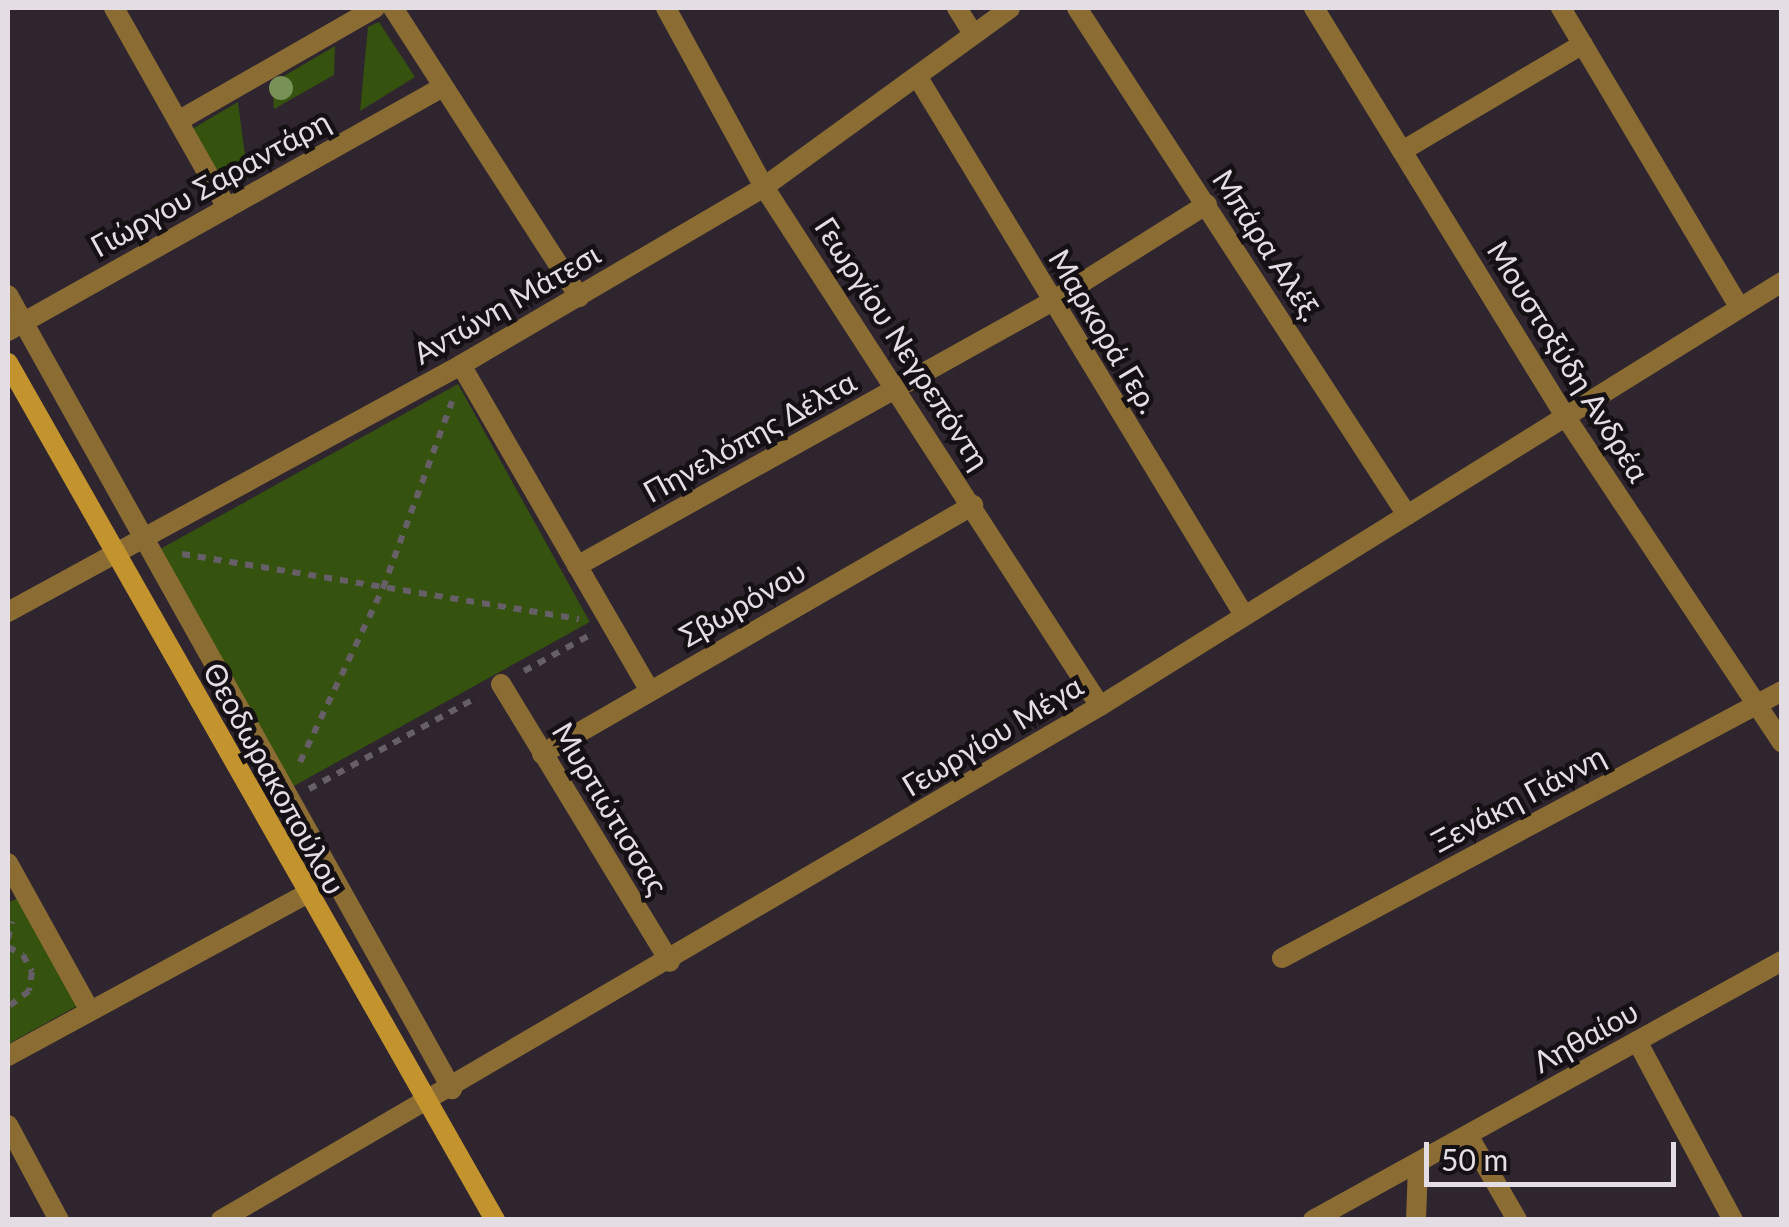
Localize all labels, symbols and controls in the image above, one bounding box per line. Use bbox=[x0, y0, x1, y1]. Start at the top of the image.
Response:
street label: Γιώργου Σαραντάρη bbox=[84, 102, 336, 264]
street label: Μπάρα Αλέξ. bbox=[1205, 162, 1331, 328]
street label: Γεωργίου Νεγρεπόντη bbox=[808, 210, 998, 476]
street label: Μουστοξύδη Ανδρέα bbox=[1480, 234, 1658, 488]
street label: Αντώνη Μάτεσι bbox=[406, 235, 606, 371]
street label: Μαρκορά Γερ. bbox=[1042, 242, 1168, 420]
street label: Πηνελόπης Δέλτα bbox=[636, 363, 862, 509]
street label: Σβωρόνου bbox=[673, 552, 811, 654]
street label: Θεοδωρακοπούλου bbox=[196, 656, 354, 900]
street label: Γεωργίου Μέγα bbox=[895, 667, 1089, 803]
street label: Μυρτιώτισσας bbox=[545, 715, 677, 901]
street label: Ξενάκη Γιάννη bbox=[1425, 737, 1611, 859]
street label: Ληθαίου bbox=[1526, 993, 1644, 1079]
scale bar bbox=[1429, 1122, 1682, 1184]
text: 50 m bbox=[1441, 1141, 1508, 1177]

